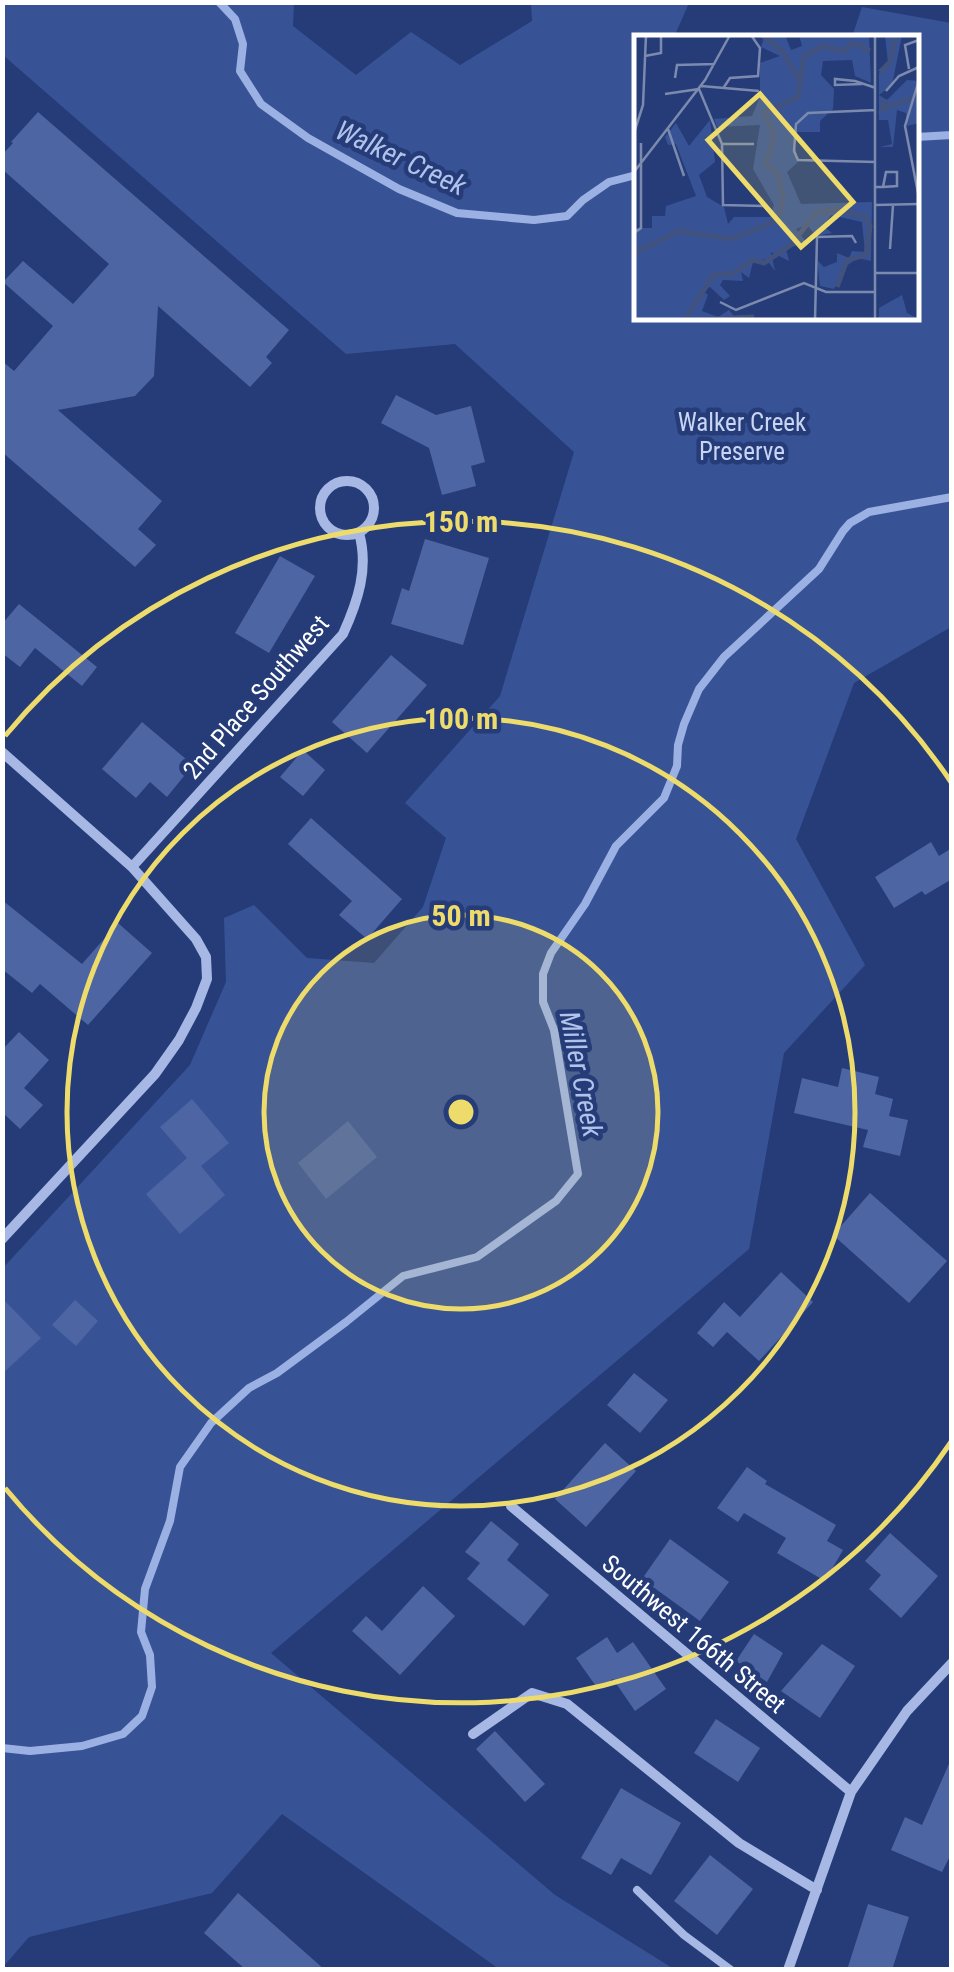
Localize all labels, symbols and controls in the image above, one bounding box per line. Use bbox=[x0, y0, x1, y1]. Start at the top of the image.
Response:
inset map bbox=[634, 35, 919, 320]
water label: Walker Creek bbox=[331, 113, 472, 203]
park label: Walker Creek Preserve bbox=[678, 408, 807, 466]
text: 150 m bbox=[424, 504, 498, 539]
street label: 2nd Place Southwest bbox=[177, 609, 335, 785]
text: 100 m bbox=[424, 701, 498, 736]
text: 50 m bbox=[431, 898, 491, 933]
water label: Miller Creek bbox=[553, 1008, 610, 1141]
centre of rings bbox=[443, 1094, 479, 1130]
street label: Southwest 166th Street bbox=[596, 1549, 792, 1719]

